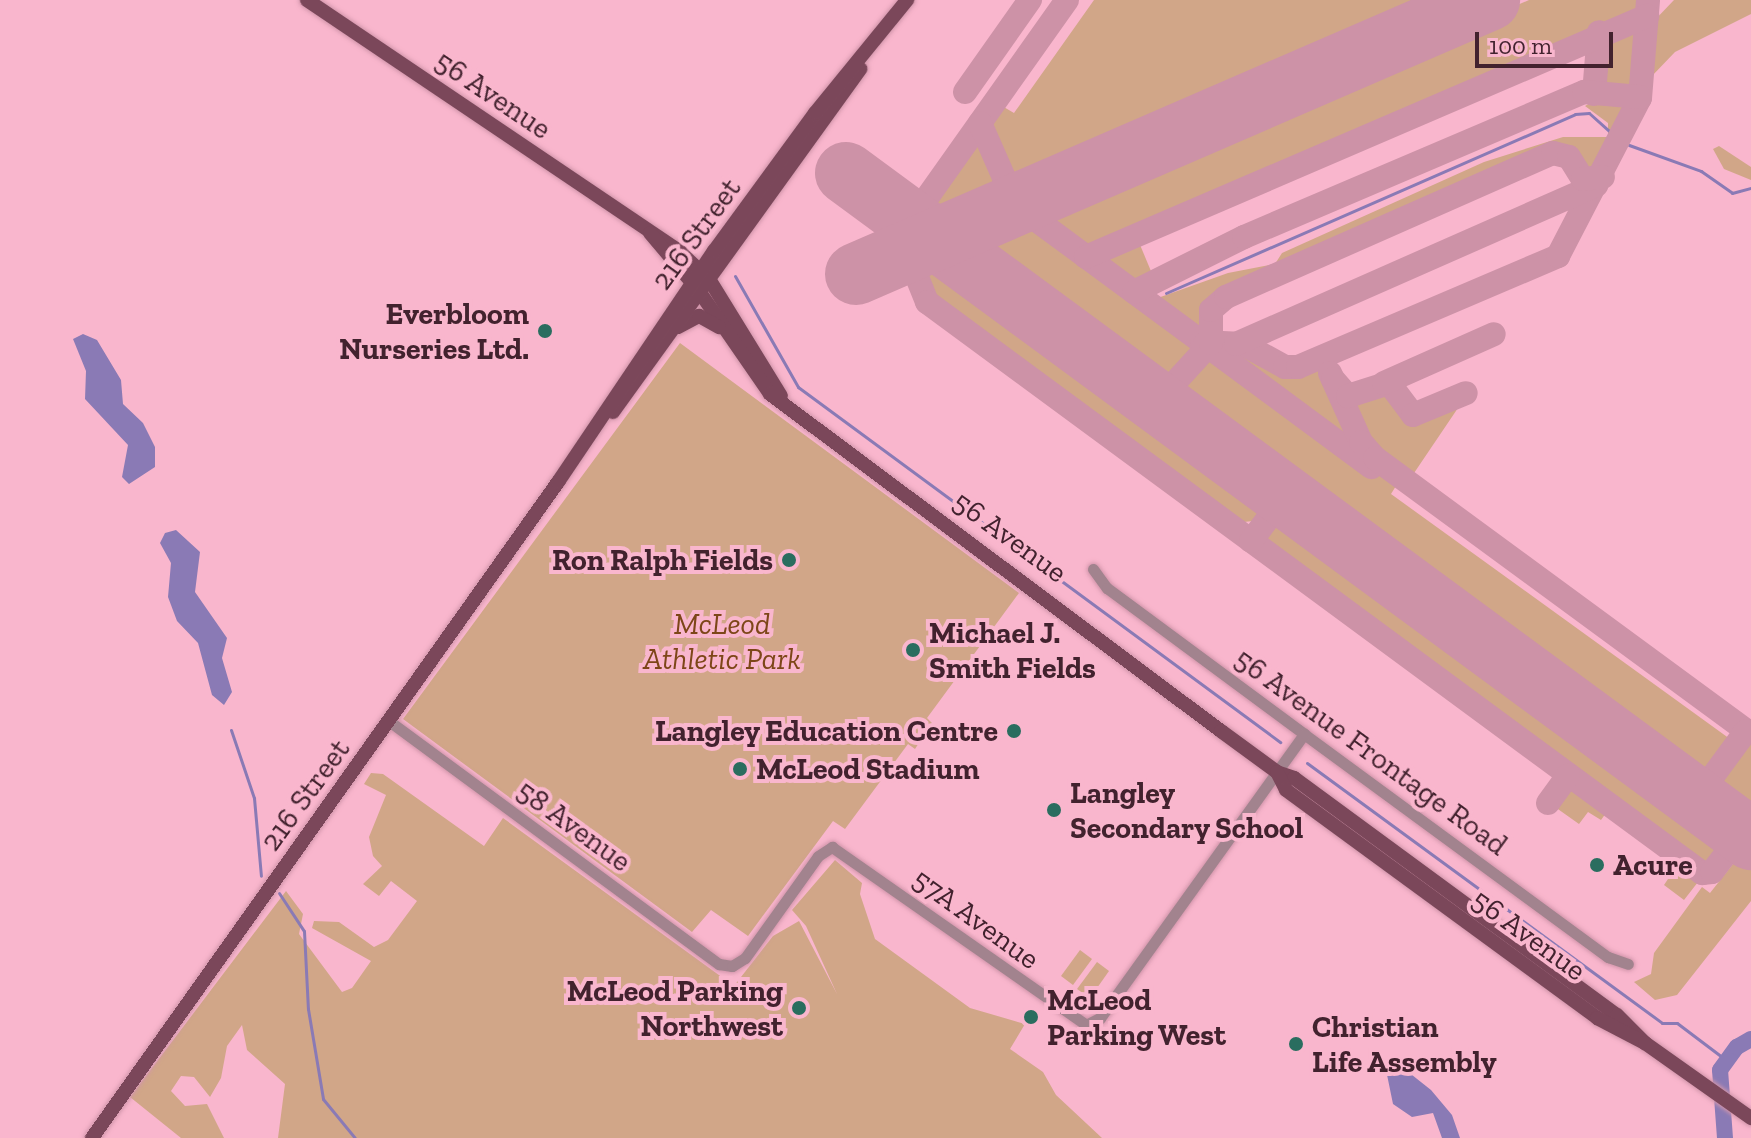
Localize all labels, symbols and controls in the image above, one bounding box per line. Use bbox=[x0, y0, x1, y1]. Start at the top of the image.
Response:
scale bar bbox=[1479, 16, 1617, 66]
text: 100 m bbox=[1489, 31, 1552, 60]
street label: 56 Avenue bbox=[428, 43, 558, 147]
street label: 216 Street bbox=[644, 171, 748, 297]
place label: Everbloom Nurseries Ltd. bbox=[339, 296, 529, 366]
marker: Everbloom Nurseries Ltd. bbox=[536, 322, 554, 340]
street label: 56 Avenue bbox=[946, 483, 1074, 591]
place label: Ron Ralph Fields bbox=[552, 542, 773, 578]
marker: Ron Ralph Fields bbox=[780, 551, 798, 569]
park label: McLeod Athletic Park bbox=[643, 606, 801, 676]
place label: Michael J. Smith Fields bbox=[929, 615, 1096, 686]
marker: Michael J. Smith Fields bbox=[904, 641, 922, 659]
street label: 56 Avenue Frontage Road bbox=[1227, 641, 1515, 863]
place label: Langley Education Centre bbox=[654, 713, 998, 749]
marker: Langley Education Centre bbox=[1005, 722, 1023, 740]
street label: 216 Street bbox=[253, 732, 357, 858]
place label: McLeod Stadium bbox=[756, 751, 980, 787]
marker: McLeod Stadium bbox=[731, 760, 749, 778]
street label: 58 Avenue bbox=[509, 772, 639, 880]
place label: Langley Secondary School bbox=[1070, 775, 1304, 846]
marker: Langley Secondary School bbox=[1045, 801, 1063, 819]
place label: Acure bbox=[1613, 847, 1693, 883]
marker: Acure bbox=[1588, 856, 1606, 874]
street label: 57A Avenue bbox=[905, 860, 1047, 978]
street label: 56 Avenue bbox=[1465, 881, 1593, 989]
place label: McLeod Parking Northwest bbox=[567, 973, 783, 1044]
place label: McLeod Parking West bbox=[1047, 982, 1227, 1052]
marker: McLeod Parking Northwest bbox=[790, 999, 808, 1017]
marker: McLeod Parking West bbox=[1022, 1008, 1040, 1026]
place label: Christian Life Assembly bbox=[1312, 1009, 1497, 1080]
marker: Christian Life Assembly bbox=[1287, 1035, 1305, 1053]

